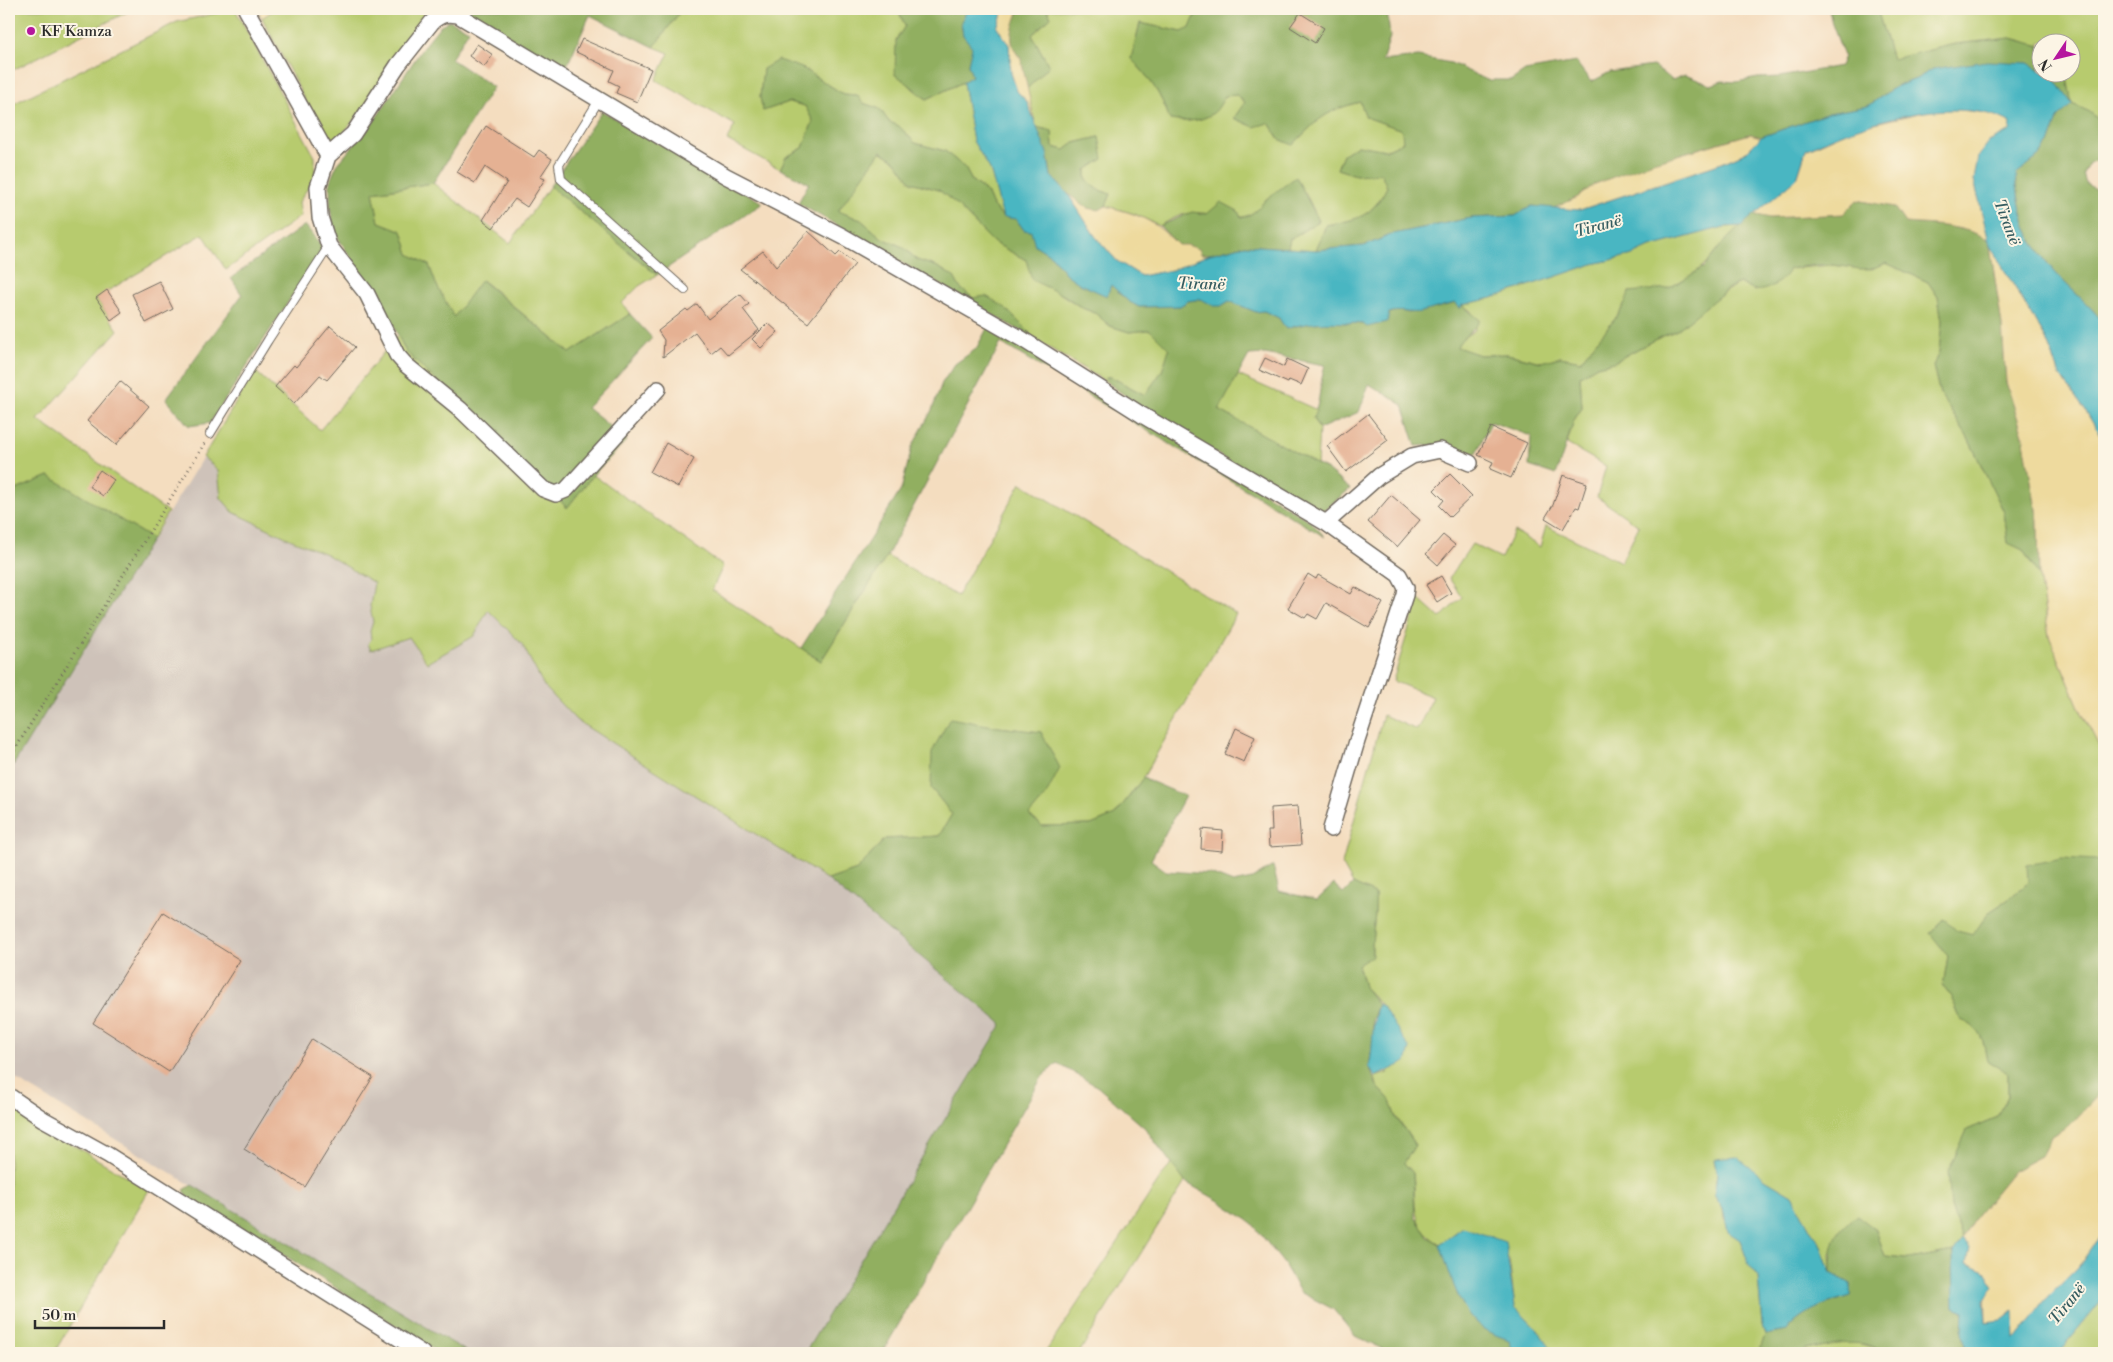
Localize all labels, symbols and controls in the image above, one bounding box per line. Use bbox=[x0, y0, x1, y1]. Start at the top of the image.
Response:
place label: KF Kamza bbox=[41, 22, 112, 41]
marker: KF Kamza bbox=[25, 25, 37, 37]
north arrow bbox=[2030, 32, 2080, 82]
text: N bbox=[2036, 55, 2057, 75]
water label: Tiranë bbox=[1989, 196, 2025, 249]
water label: Tiranë bbox=[1573, 210, 1625, 242]
water label: Tiranë bbox=[1177, 274, 1226, 294]
water label: Tiranë bbox=[2044, 1278, 2091, 1329]
scale bar bbox=[35, 1297, 164, 1329]
text: 50 m bbox=[42, 1306, 76, 1325]

